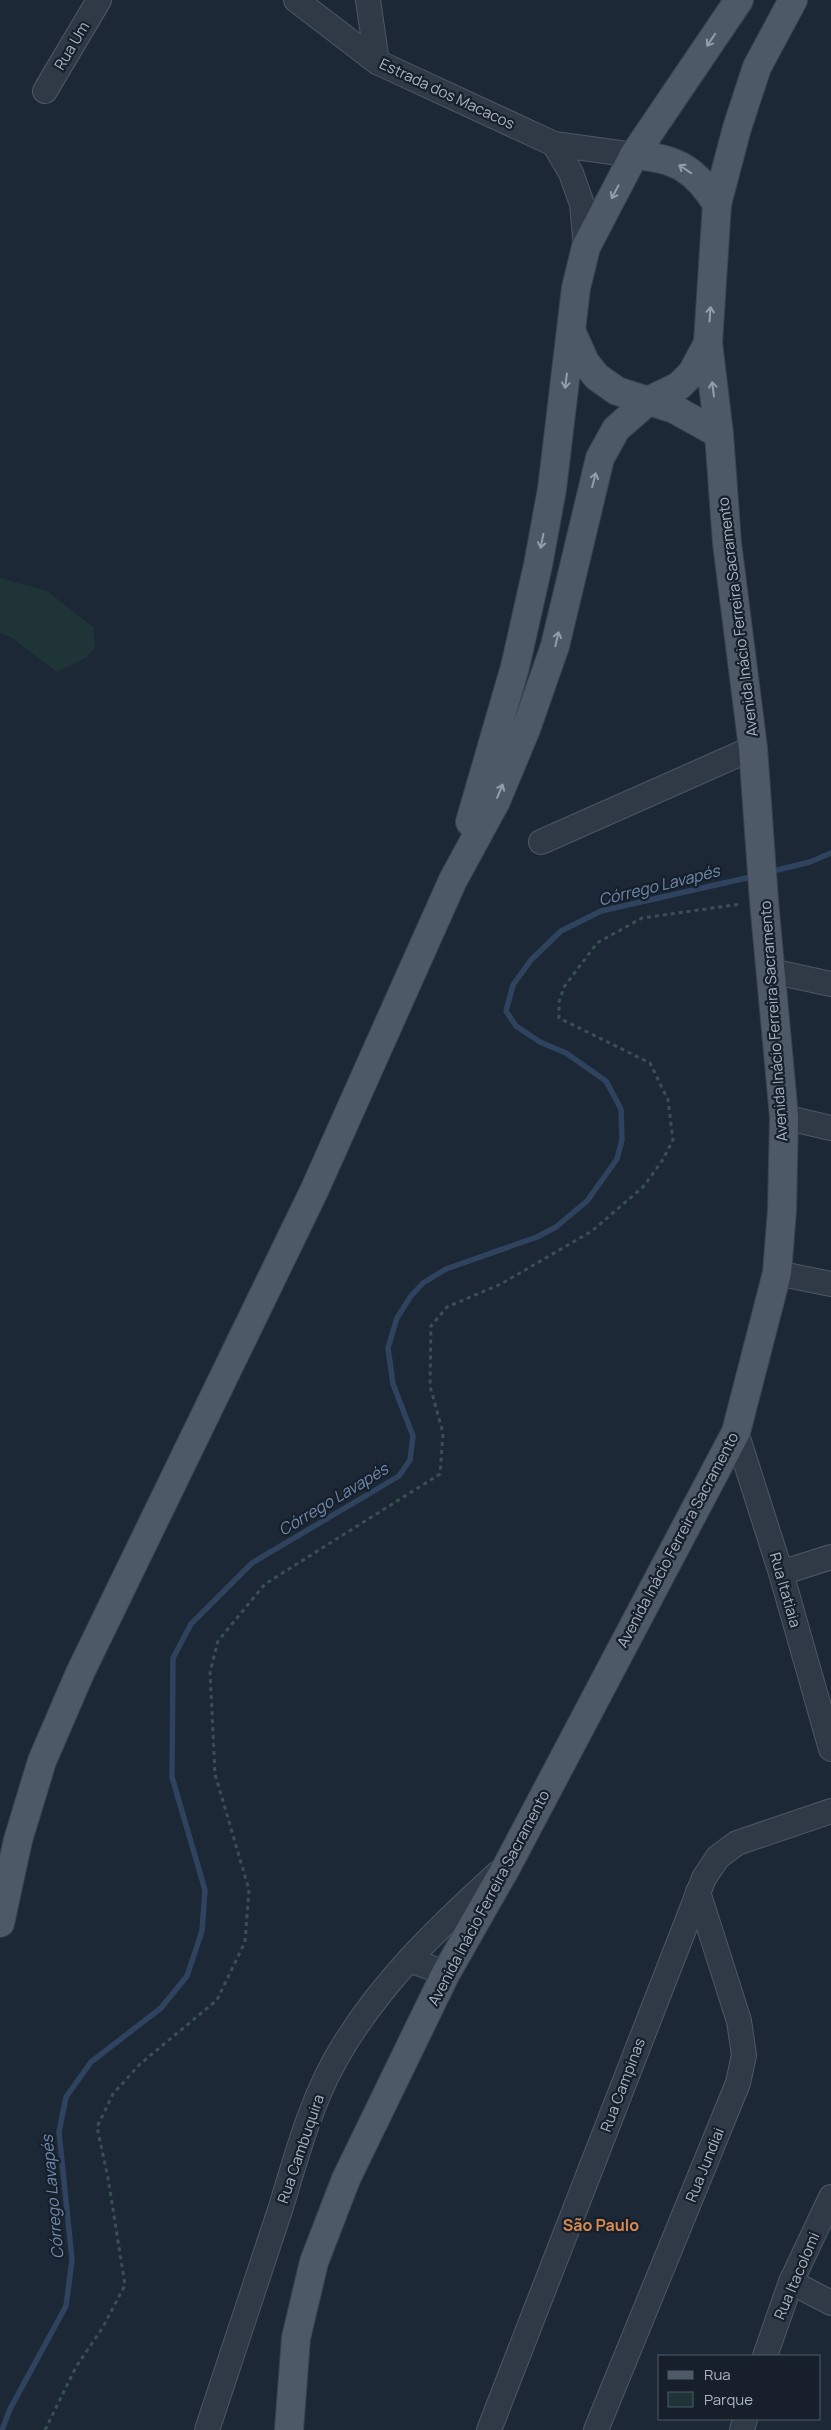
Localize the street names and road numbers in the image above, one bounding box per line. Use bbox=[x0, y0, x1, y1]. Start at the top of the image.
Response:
street label: Rua Um bbox=[49, 18, 94, 74]
street label: Estrada dos Macacos bbox=[376, 53, 518, 134]
street label: Avenida Inácio Ferreira Sacramento bbox=[712, 496, 763, 738]
street label: Avenida Inácio Ferreira Sacramento bbox=[755, 900, 792, 1142]
street label: Avenida Inácio Ferreira Sacramento bbox=[612, 1428, 743, 1651]
street label: Rua Itatiaia bbox=[765, 1550, 806, 1630]
street label: Avenida Inácio Ferreira Sacramento bbox=[423, 1786, 554, 2009]
street label: Rua Campinas bbox=[595, 2035, 650, 2135]
street label: Rua Cambuquira bbox=[272, 2092, 329, 2206]
street label: Rua Jundiai bbox=[680, 2124, 729, 2205]
street label: Rua Itacolomi bbox=[769, 2229, 824, 2323]

